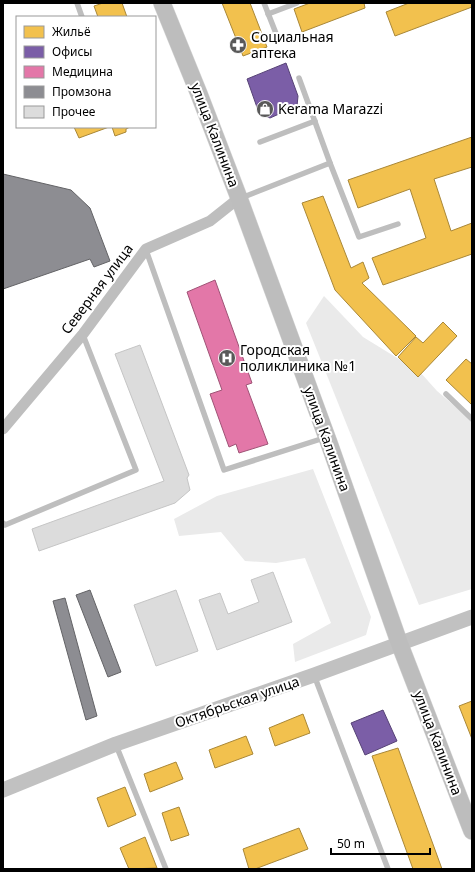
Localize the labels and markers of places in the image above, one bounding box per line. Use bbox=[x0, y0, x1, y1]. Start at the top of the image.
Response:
place label: Социальная аптека bbox=[251, 27, 334, 62]
pharmacy icon: Социальная аптека bbox=[228, 35, 248, 55]
shop icon: Kerama Marazzi bbox=[255, 99, 275, 119]
place label: Kerama Marazzi bbox=[278, 99, 383, 118]
place label: Городская поликлиника №1 bbox=[240, 340, 356, 375]
hospital icon: Городская поликлиника №1 bbox=[217, 348, 237, 368]

